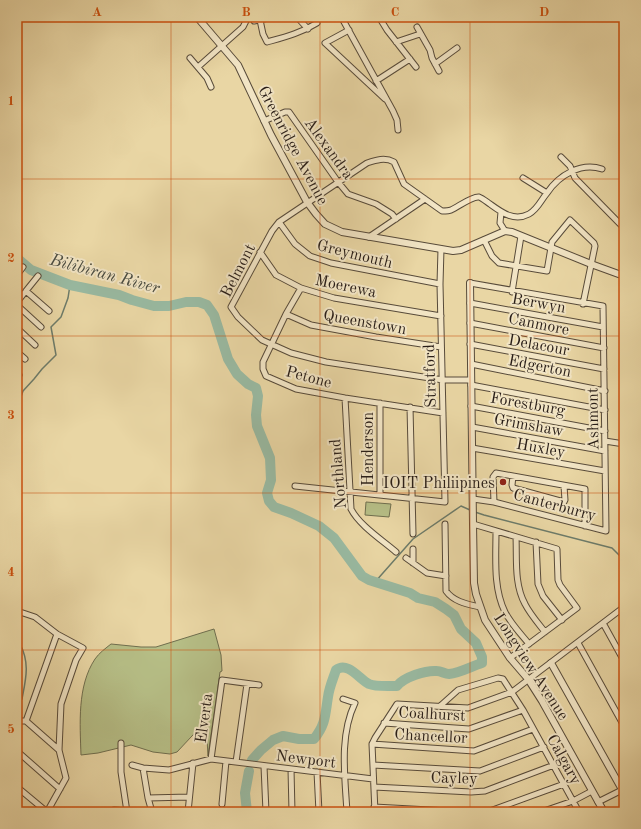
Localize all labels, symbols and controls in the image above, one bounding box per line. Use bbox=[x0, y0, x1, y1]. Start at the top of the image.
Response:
text: A bbox=[92, 6, 102, 19]
text: B bbox=[241, 6, 251, 19]
text: C bbox=[391, 6, 399, 19]
text: D bbox=[539, 6, 549, 19]
street label: Greenridge Avenue bbox=[254, 84, 330, 208]
text: 1 bbox=[7, 95, 15, 108]
street label: Alexandra bbox=[301, 116, 356, 183]
street label: Greymouth bbox=[315, 238, 394, 272]
street label: Belmont bbox=[219, 241, 259, 300]
water label: Bilibiran River bbox=[47, 251, 162, 297]
text: 2 bbox=[7, 252, 15, 265]
street label: Moerewa bbox=[313, 273, 378, 301]
street label: Berwyn bbox=[510, 291, 567, 317]
street label: Queenstown bbox=[322, 308, 408, 338]
street label: Canmore bbox=[507, 311, 570, 339]
street label: Delacour bbox=[507, 333, 571, 359]
street label: Stratford bbox=[422, 344, 440, 408]
street label: Edgerton bbox=[507, 353, 573, 381]
street label: Petone bbox=[284, 364, 333, 392]
street label: Ashmont bbox=[585, 387, 603, 450]
street label: Forestburg bbox=[489, 390, 567, 420]
text: 3 bbox=[7, 409, 15, 422]
street label: Henderson bbox=[361, 411, 377, 486]
street label: Grimshaw bbox=[492, 412, 565, 440]
street label: Huxley bbox=[515, 437, 567, 461]
street label: Northland bbox=[328, 438, 350, 510]
place label: IOIT Philiipines bbox=[383, 476, 495, 492]
marker: IOIT Philiipines bbox=[498, 477, 508, 487]
street label: Canterburry bbox=[511, 487, 598, 525]
text: 4 bbox=[7, 566, 15, 579]
street label: Longview Avenue bbox=[490, 611, 571, 723]
street label: Elverta bbox=[194, 692, 216, 744]
street label: Coalhurst bbox=[398, 705, 466, 725]
text: 5 bbox=[7, 723, 15, 736]
street label: Chancellor bbox=[394, 727, 468, 747]
street label: Calgary bbox=[543, 732, 584, 788]
street label: Newport bbox=[275, 748, 337, 772]
street label: Cayley bbox=[430, 771, 478, 787]

